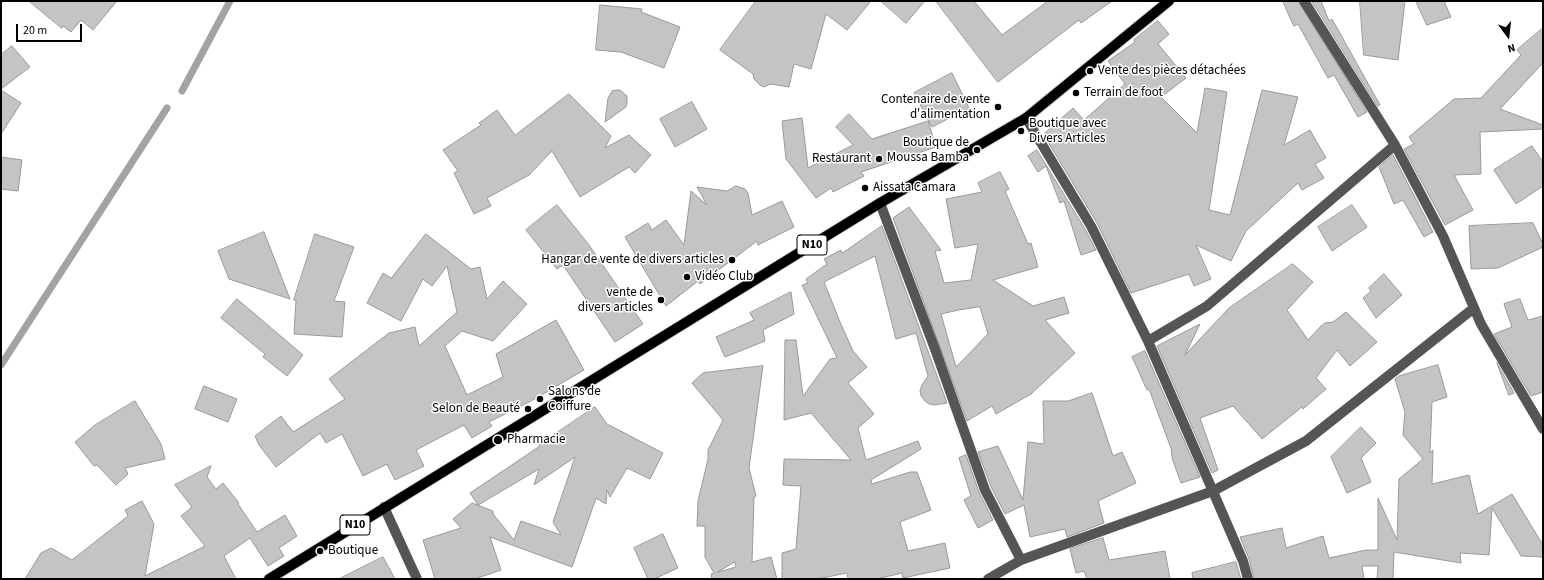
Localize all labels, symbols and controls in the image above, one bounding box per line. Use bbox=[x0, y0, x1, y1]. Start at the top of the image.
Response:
scale bar bbox=[18, 16, 84, 42]
north arrow bbox=[1488, 16, 1528, 56]
text: 20 m bbox=[23, 22, 47, 39]
text: N bbox=[1506, 40, 1517, 56]
place label: Vente des pièces détachées bbox=[1098, 63, 1246, 79]
marker: Vente des pièces détachées bbox=[1085, 66, 1095, 76]
place label: Terrain de foot bbox=[1084, 85, 1163, 101]
marker: Terrain de foot bbox=[1071, 88, 1081, 98]
place label: Contenaire de vente d'alimentation bbox=[881, 92, 990, 123]
marker: Contenaire de vente d'alimentation bbox=[993, 102, 1003, 112]
place label: Boutique avec Divers Articles bbox=[1029, 116, 1107, 147]
marker: Boutique avec Divers Articles bbox=[1016, 126, 1026, 136]
place label: Boutique de Moussa Bamba bbox=[887, 135, 969, 166]
marker: Boutique de Moussa Bamba bbox=[972, 145, 982, 155]
place label: Restaurant bbox=[812, 151, 871, 167]
marker: Restaurant bbox=[874, 154, 884, 164]
place label: Aissata Camara bbox=[873, 180, 956, 196]
marker: Aissata Camara bbox=[860, 183, 870, 193]
road number: N10 bbox=[797, 235, 827, 255]
place label: Hangar de vente de divers articles bbox=[541, 252, 724, 268]
marker: Hangar de vente de divers articles bbox=[727, 255, 737, 265]
place label: Vidéo Club bbox=[695, 269, 753, 285]
marker: Vidéo Club bbox=[682, 272, 692, 282]
place label: vente de divers articles bbox=[578, 285, 653, 316]
marker: vente de divers articles bbox=[656, 295, 666, 305]
place label: Salons de Coiffure bbox=[548, 384, 601, 415]
marker: Salons de Coiffure bbox=[535, 394, 545, 404]
place label: Selon de Beauté bbox=[432, 401, 520, 417]
marker: Selon de Beauté bbox=[523, 404, 533, 414]
place label: Pharmacie bbox=[507, 432, 565, 448]
marker: Pharmacie bbox=[492, 434, 504, 446]
road number: N10 bbox=[340, 515, 370, 535]
place label: Boutique bbox=[328, 543, 378, 559]
marker: Boutique bbox=[315, 546, 325, 556]

